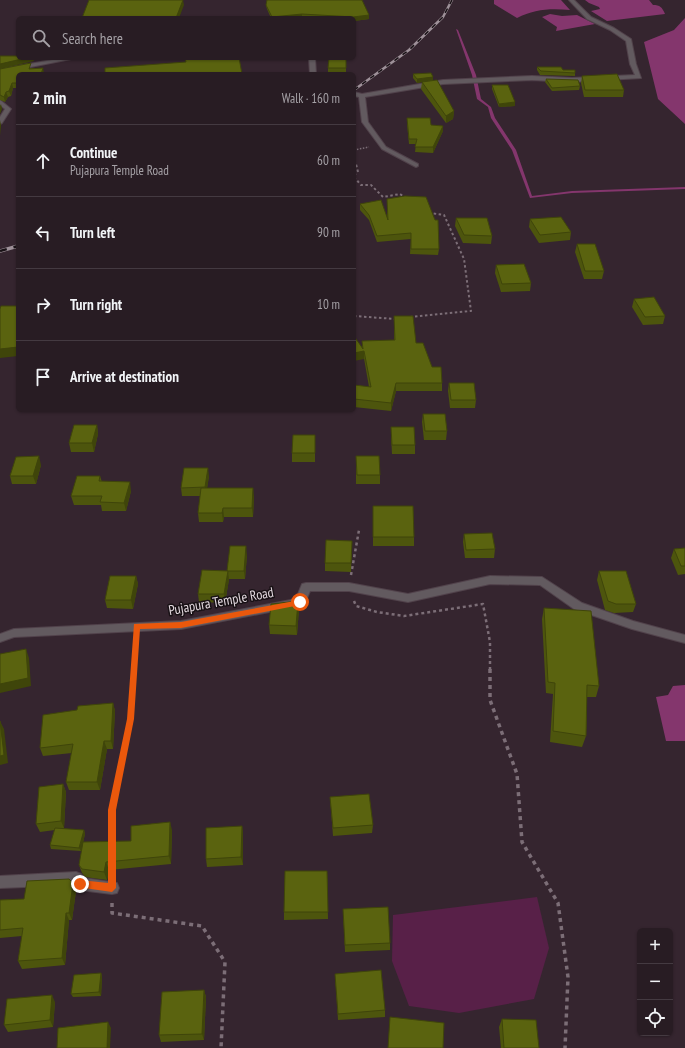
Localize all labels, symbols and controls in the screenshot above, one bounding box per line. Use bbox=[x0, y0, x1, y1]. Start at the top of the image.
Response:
search box bbox=[16, 16, 356, 60]
icon: search bbox=[30, 27, 52, 49]
text: Search here bbox=[62, 29, 123, 48]
text: 2 min bbox=[32, 87, 66, 109]
text: Walk · 160 m bbox=[282, 90, 340, 107]
text: Continue bbox=[70, 143, 117, 162]
icon: ahead bbox=[32, 150, 54, 172]
text: 60 m bbox=[317, 152, 340, 169]
text: Pujapura Temple Road bbox=[70, 162, 169, 179]
icon: left bbox=[32, 222, 54, 244]
text: Turn left bbox=[70, 223, 115, 242]
text: 90 m bbox=[317, 224, 340, 241]
icon: right bbox=[32, 294, 54, 316]
text: Turn right bbox=[70, 295, 122, 314]
text: 10 m bbox=[317, 296, 340, 313]
icon: arrive bbox=[32, 366, 54, 388]
text: Arrive at destination bbox=[70, 367, 179, 386]
street label: Pujapura Temple Road bbox=[167, 583, 275, 619]
route start bbox=[291, 593, 309, 611]
route end bbox=[71, 875, 89, 893]
map controls bbox=[637, 928, 673, 1036]
button: + bbox=[637, 928, 673, 964]
button: − bbox=[637, 964, 673, 1000]
button: locate bbox=[637, 1000, 673, 1036]

